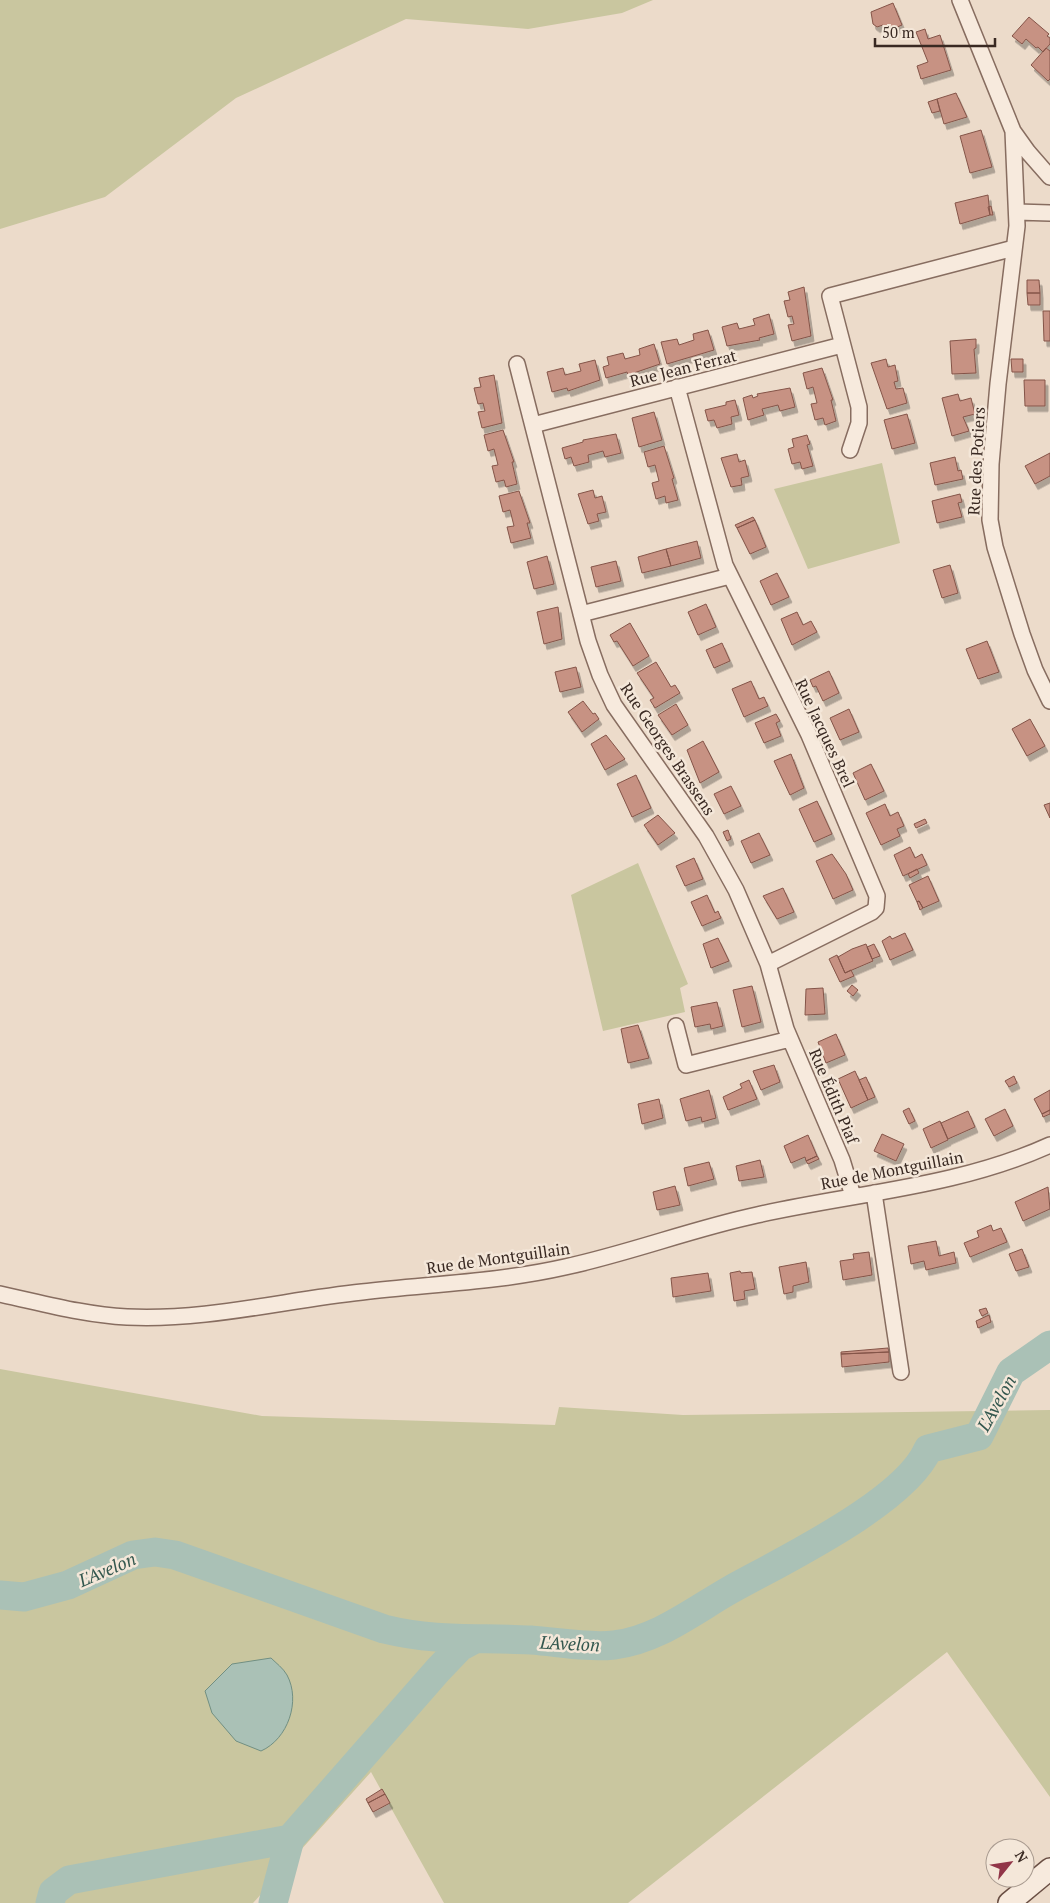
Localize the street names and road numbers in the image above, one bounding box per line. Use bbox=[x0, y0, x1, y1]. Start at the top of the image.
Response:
street label: Rue Jean Ferrat bbox=[627, 344, 739, 392]
street label: Rue des Potiers bbox=[962, 406, 990, 516]
street label: Rue Jacques Brel bbox=[790, 675, 860, 791]
street label: Rue Georges Brassens bbox=[616, 679, 721, 819]
street label: Rue Édith Piaf bbox=[804, 1045, 865, 1148]
street label: Rue de Montguillain bbox=[819, 1145, 966, 1195]
street label: Rue de Montguillain bbox=[425, 1237, 572, 1279]

